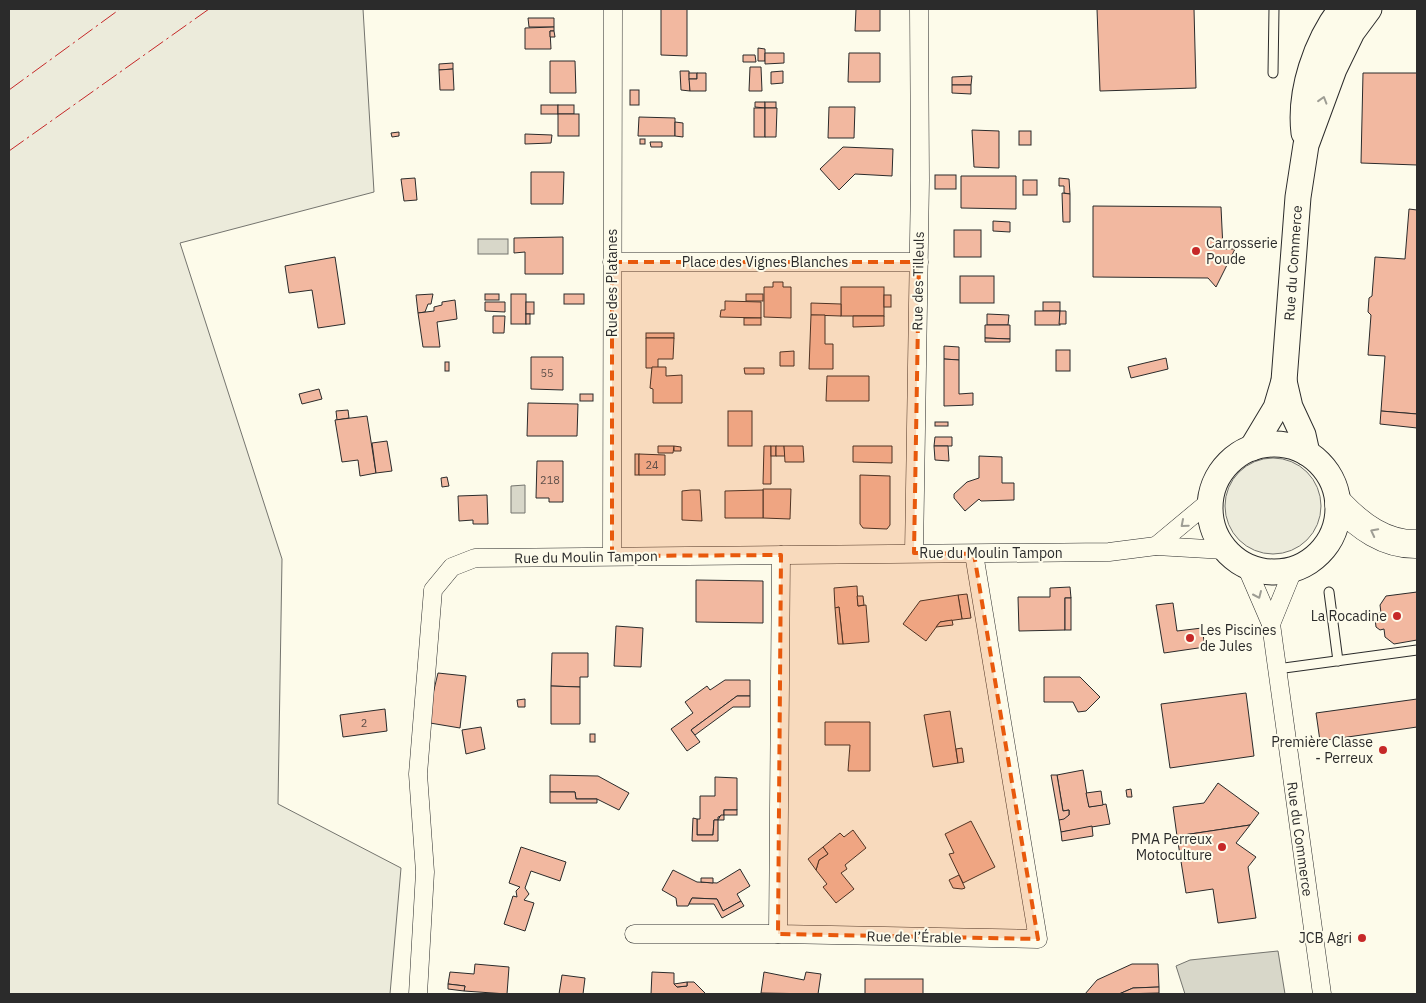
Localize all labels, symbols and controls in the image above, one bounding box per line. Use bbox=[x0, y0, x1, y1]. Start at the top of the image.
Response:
one-way arrow bbox=[1317, 96, 1327, 104]
street label: Rue du Commerce bbox=[1280, 204, 1306, 321]
street label: Rue des Platanes bbox=[603, 229, 621, 337]
street label: Rue des Tilleuls bbox=[908, 231, 928, 331]
place label: Carrosserie Poude bbox=[1206, 234, 1278, 268]
marker: Carrosserie Poude bbox=[1190, 245, 1202, 257]
street label: Place des Vignes Blanches bbox=[682, 253, 849, 271]
house number: 55 bbox=[540, 366, 554, 380]
house number: 24 bbox=[645, 458, 659, 472]
house number: 218 bbox=[540, 473, 560, 487]
one-way arrow bbox=[1180, 519, 1189, 528]
one-way arrow bbox=[1370, 528, 1379, 538]
street label: Rue du Moulin Tampon bbox=[919, 544, 1063, 562]
street label: Rue du Moulin Tampon bbox=[514, 547, 658, 567]
one-way arrow bbox=[1252, 590, 1263, 599]
place label: La Rocadine bbox=[1311, 607, 1387, 625]
marker: La Rocadine bbox=[1391, 610, 1403, 622]
place label: Les Piscines de Jules bbox=[1200, 621, 1277, 655]
marker: Les Piscines de Jules bbox=[1184, 632, 1196, 644]
house number: 2 bbox=[361, 716, 367, 730]
place label: Première Classe - Perreux bbox=[1271, 733, 1373, 767]
marker: Première Classe - Perreux bbox=[1377, 744, 1389, 756]
street label: Rue du Commerce bbox=[1283, 780, 1317, 898]
place label: PMA Perreux Motoculture bbox=[1131, 830, 1212, 864]
marker: PMA Perreux Motoculture bbox=[1216, 841, 1228, 853]
street label: Rue de l’Érable bbox=[866, 926, 962, 947]
place label: JCB Agri bbox=[1299, 929, 1352, 947]
marker: JCB Agri bbox=[1356, 932, 1368, 944]

